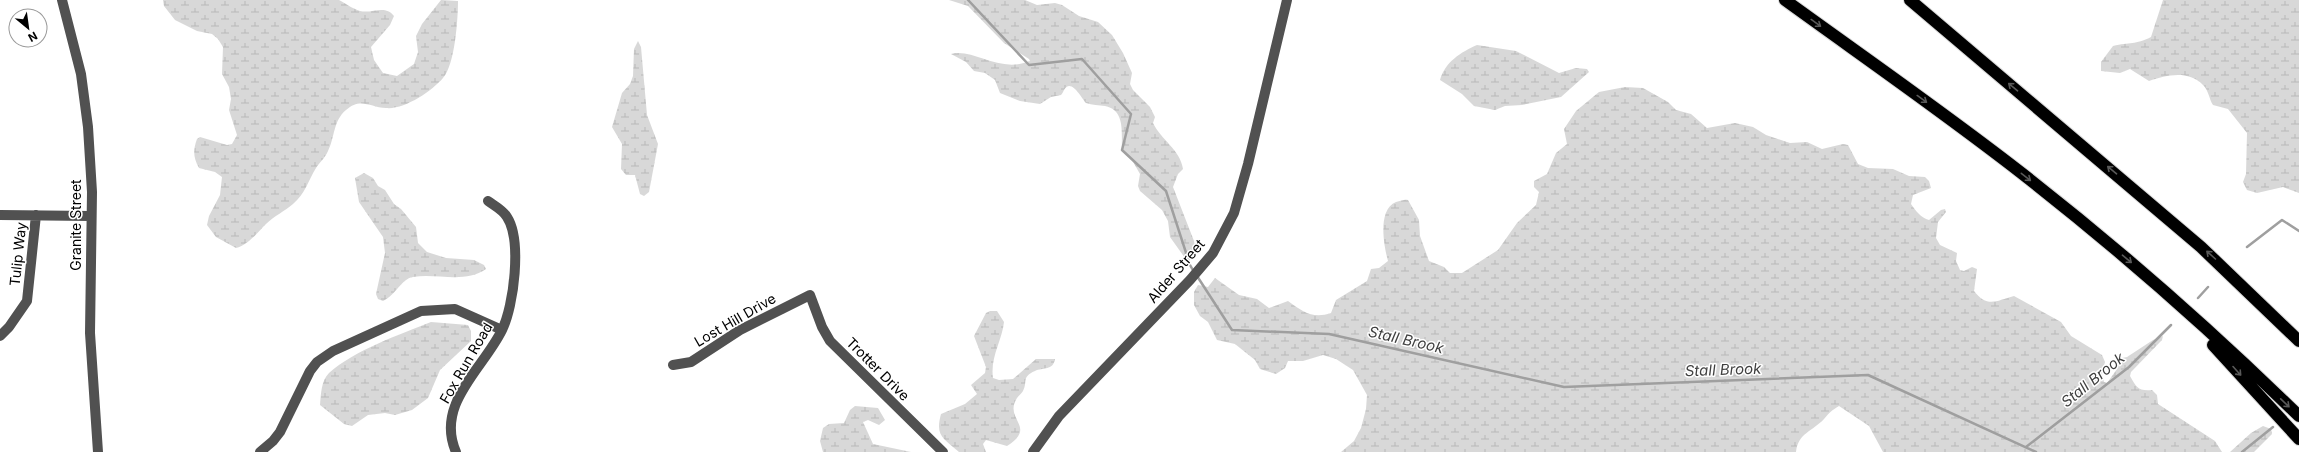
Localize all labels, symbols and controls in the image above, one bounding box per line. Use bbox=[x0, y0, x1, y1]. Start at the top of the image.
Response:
north arrow bbox=[8, 8, 48, 48]
one-way arrow bbox=[1811, 19, 1822, 27]
text: N bbox=[26, 29, 40, 45]
one-way arrow bbox=[2007, 82, 2018, 91]
one-way arrow bbox=[1916, 95, 1927, 103]
one-way arrow bbox=[2107, 166, 2118, 175]
one-way arrow bbox=[2020, 172, 2031, 181]
street label: Granite Street bbox=[67, 179, 84, 271]
street label: Tulip Way bbox=[6, 221, 29, 287]
street label: Alder Street bbox=[1143, 235, 1208, 306]
one-way arrow bbox=[2205, 251, 2216, 260]
one-way arrow bbox=[2121, 254, 2132, 263]
street label: Lost Hill Drive bbox=[691, 289, 779, 350]
street label: Fox Run Road bbox=[436, 319, 496, 406]
water label: Stall Brook bbox=[1367, 322, 1446, 358]
street label: Trotter Drive bbox=[843, 333, 914, 404]
water label: Stall Brook bbox=[2057, 348, 2129, 411]
water label: Stall Brook bbox=[1684, 359, 1762, 380]
one-way arrow bbox=[2233, 366, 2242, 376]
one-way arrow bbox=[2280, 398, 2290, 408]

